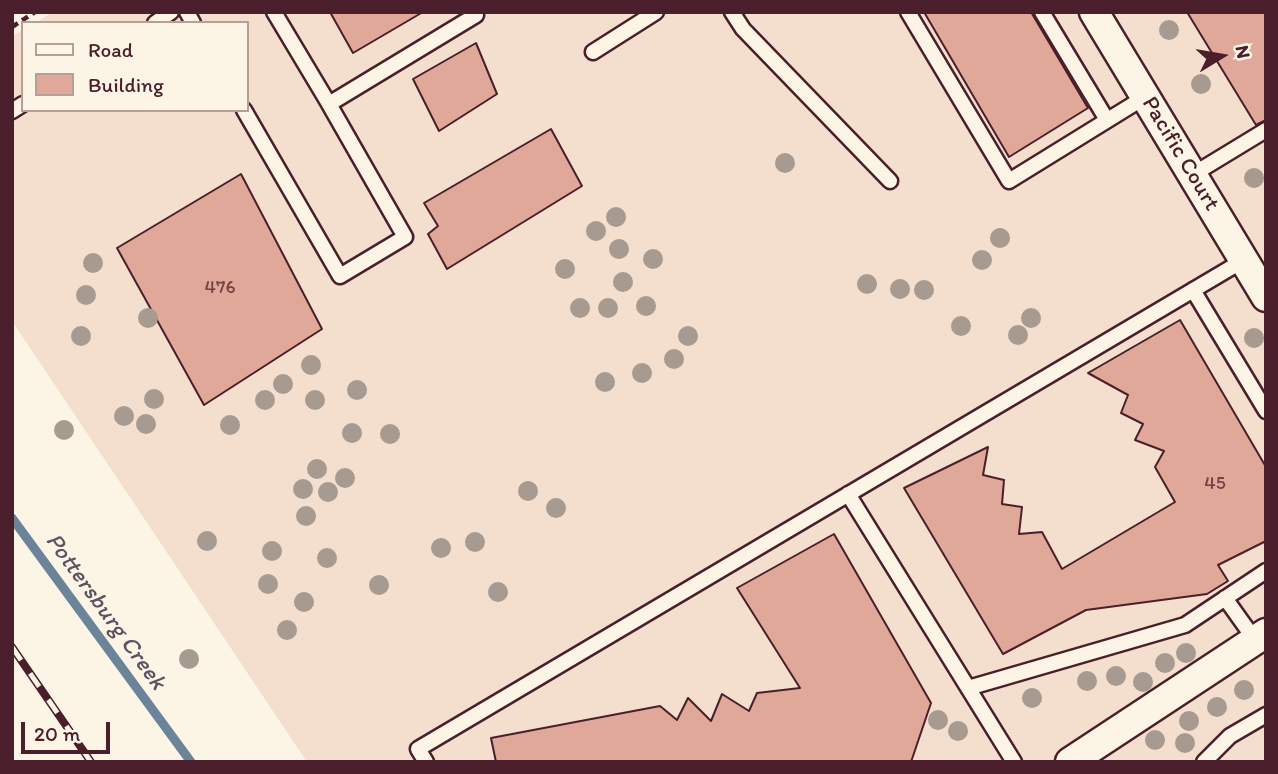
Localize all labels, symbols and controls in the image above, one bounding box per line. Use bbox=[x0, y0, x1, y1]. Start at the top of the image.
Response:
legend bbox=[21, 21, 248, 112]
north arrow bbox=[1187, 21, 1257, 91]
text: Road bbox=[88, 37, 133, 62]
text: N bbox=[1231, 43, 1256, 60]
text: Building bbox=[88, 72, 164, 97]
street label: Pacific Court bbox=[1135, 92, 1225, 216]
house number: 476 bbox=[205, 277, 235, 299]
house number: 45 bbox=[1204, 473, 1226, 495]
water label: Pottersburg Creek bbox=[38, 528, 172, 696]
scale bar bbox=[24, 708, 114, 752]
text: 20 m bbox=[34, 721, 80, 746]

